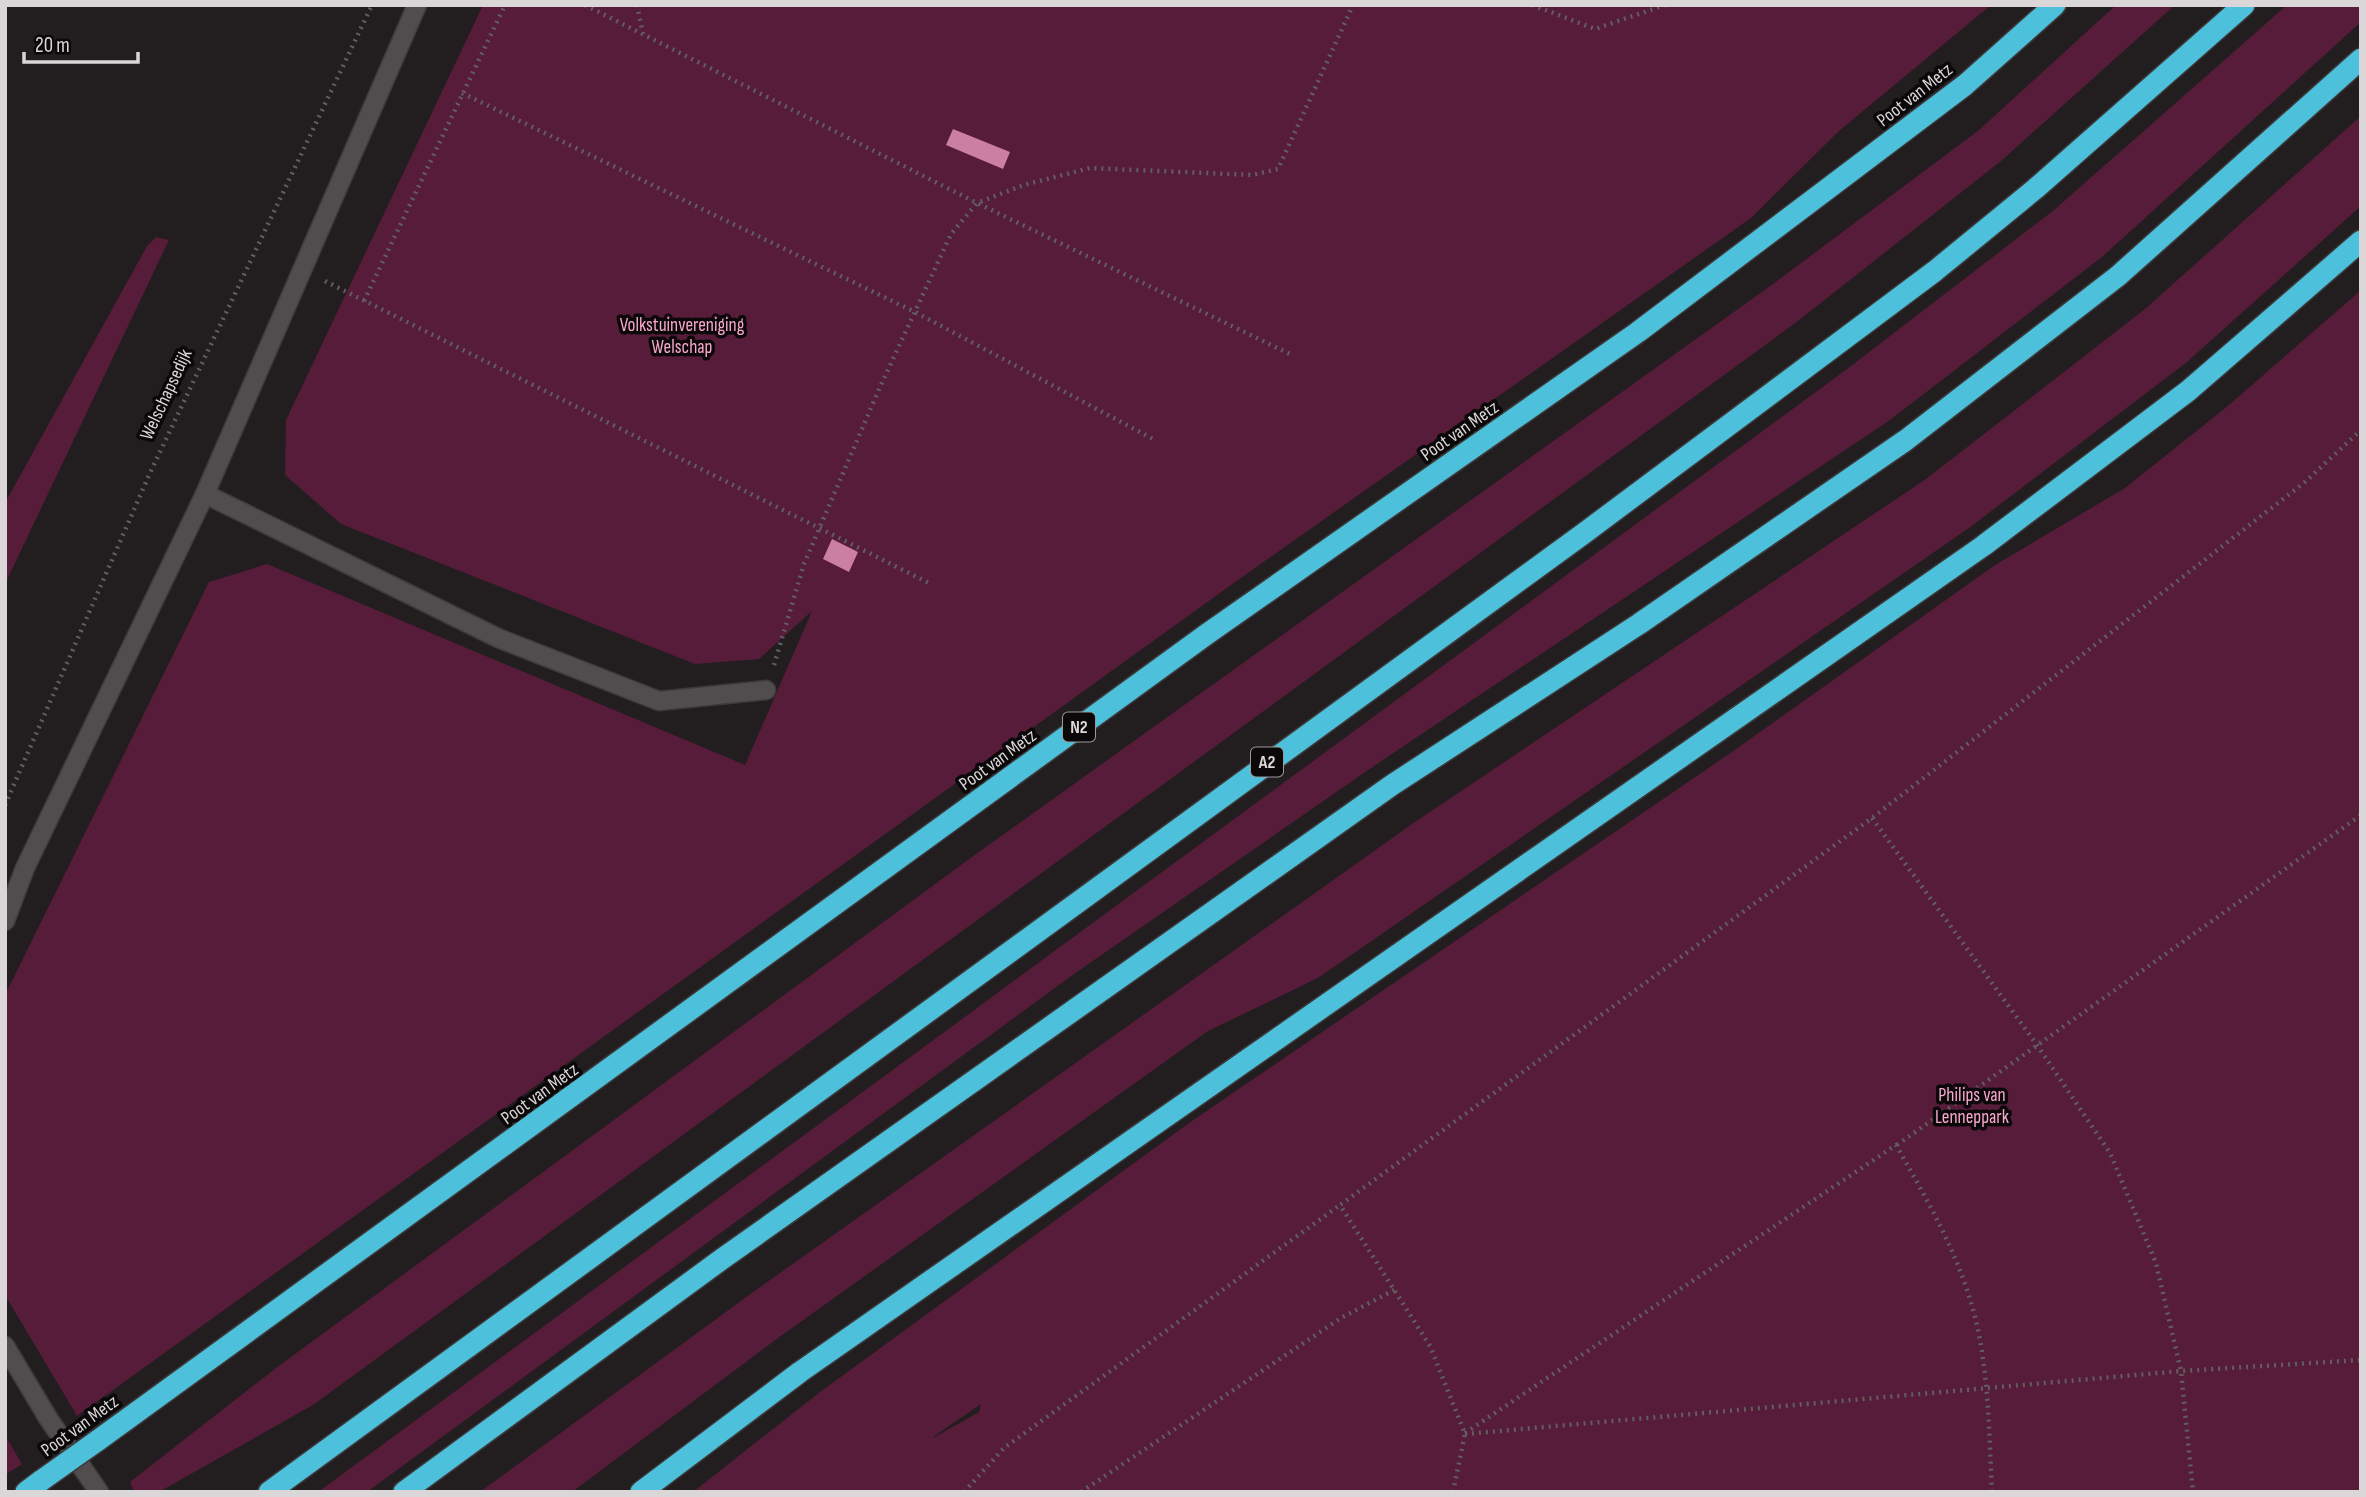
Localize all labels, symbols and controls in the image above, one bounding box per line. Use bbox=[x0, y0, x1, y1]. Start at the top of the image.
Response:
scale bar bbox=[24, 21, 138, 65]
text: 20 m bbox=[35, 33, 70, 58]
street label: Poot van Metz bbox=[1872, 58, 1958, 132]
park label: Volkstuinvereniging Welschap bbox=[620, 314, 745, 359]
street label: Welschapsedijk bbox=[135, 345, 198, 444]
street label: Poot van Metz bbox=[1416, 396, 1503, 466]
road number: N2 bbox=[1063, 712, 1095, 742]
street label: Poot van Metz bbox=[955, 724, 1041, 796]
road number: A2 bbox=[1251, 748, 1283, 776]
street label: Poot van Metz bbox=[497, 1058, 583, 1130]
park label: Philips van Lenneppark bbox=[1935, 1084, 2010, 1129]
street label: Poot van Metz bbox=[37, 1390, 123, 1462]

